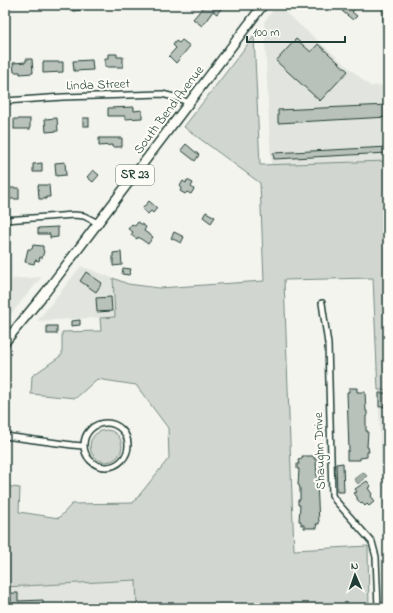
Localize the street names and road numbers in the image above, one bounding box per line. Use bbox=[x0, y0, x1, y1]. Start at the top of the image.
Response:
street label: South Bend Avenue bbox=[129, 62, 209, 158]
street label: Linda Street bbox=[66, 74, 131, 96]
road number: SR 23 bbox=[116, 165, 154, 185]
street label: Shaughn Drive bbox=[309, 412, 332, 490]

